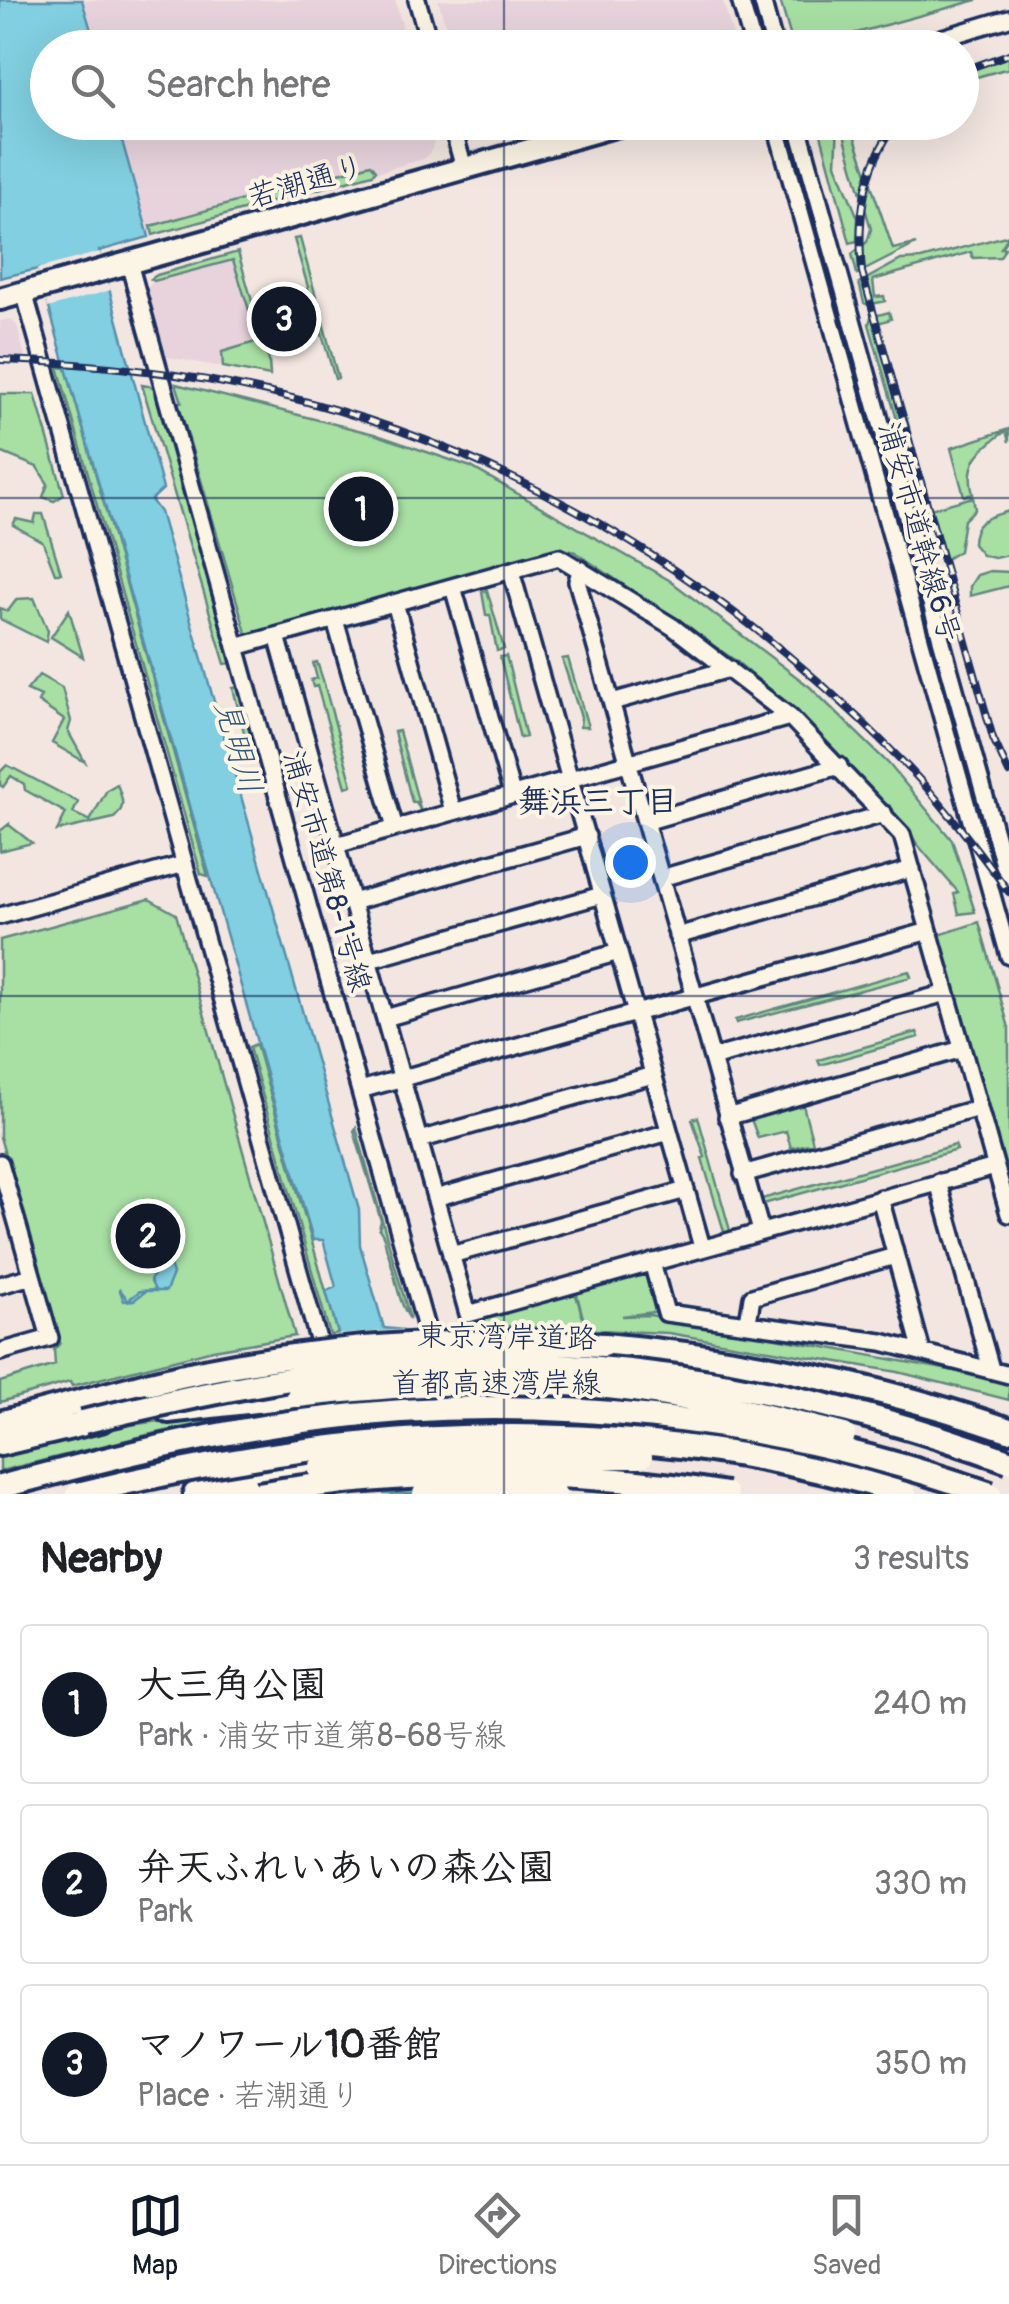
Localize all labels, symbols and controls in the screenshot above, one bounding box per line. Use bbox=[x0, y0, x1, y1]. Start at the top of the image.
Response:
search box bbox=[30, 30, 979, 140]
icon: search bbox=[65, 58, 120, 113]
text: Search here bbox=[145, 61, 331, 109]
street label: 若潮通り bbox=[243, 148, 369, 216]
pin: 3 bbox=[252, 282, 316, 356]
street label: 浦安市道幹線6号 bbox=[870, 418, 968, 646]
pin: 1 bbox=[328, 472, 394, 546]
water label: 見明川 bbox=[206, 695, 270, 799]
street label: 浦安市道第8-1号線 bbox=[275, 746, 379, 996]
district label: 舞浜三丁目 bbox=[518, 782, 678, 822]
your location bbox=[605, 837, 656, 888]
pin: 2 bbox=[116, 1198, 180, 1274]
street label: 東京湾岸道路 bbox=[417, 1317, 597, 1357]
street label: 首都高速湾岸線 bbox=[391, 1365, 601, 1402]
text: Nearby bbox=[40, 1533, 162, 1585]
text: 3 results bbox=[853, 1539, 969, 1579]
text: 大三角公園 bbox=[137, 1661, 327, 1709]
text: 1 bbox=[68, 1684, 81, 1724]
text: 240 m bbox=[873, 1684, 967, 1724]
text: Park · 浦安市道第8-68号線 bbox=[137, 1716, 506, 1756]
text: 弁天ふれいあいの森公園 bbox=[137, 1844, 555, 1892]
text: 2 bbox=[66, 1864, 83, 1904]
text: 330 m bbox=[874, 1864, 967, 1904]
text: Park bbox=[137, 1892, 193, 1932]
text: マノワール10番館 bbox=[137, 2021, 442, 2069]
text: 3 bbox=[66, 2044, 83, 2084]
text: 350 m bbox=[875, 2044, 967, 2084]
text: Place · 若潮通り bbox=[137, 2076, 361, 2116]
tab: Map bbox=[128, 2188, 183, 2283]
tab: Directions bbox=[438, 2188, 557, 2283]
tab: Saved bbox=[812, 2188, 881, 2283]

